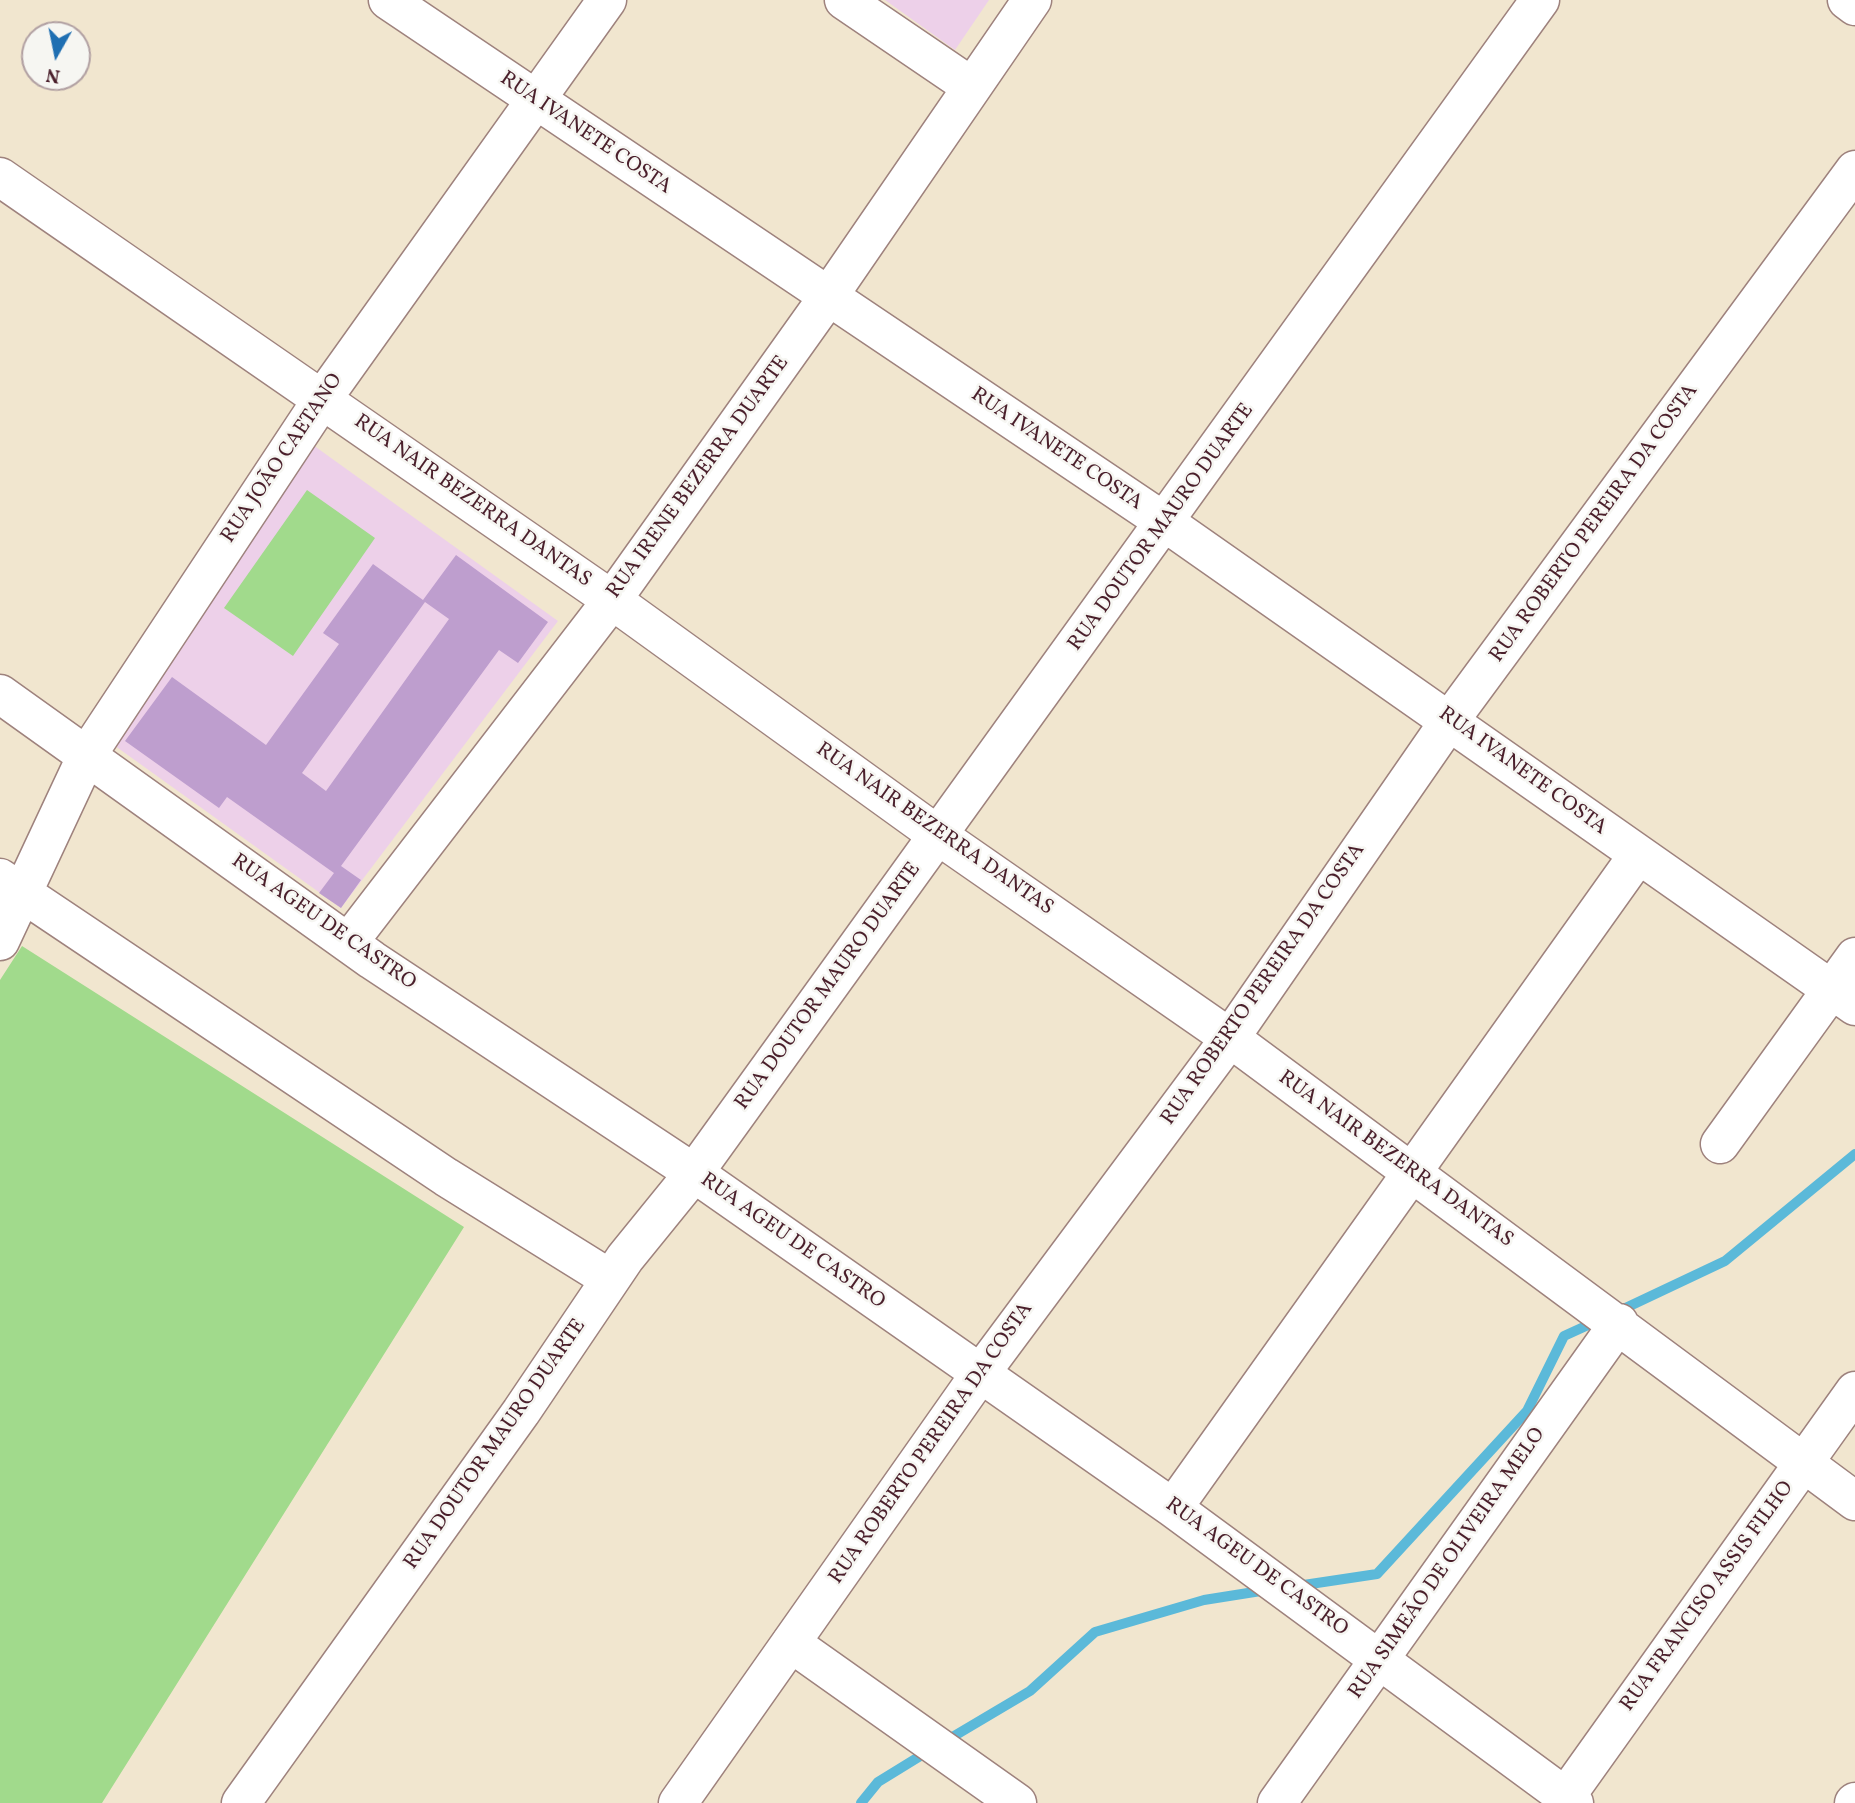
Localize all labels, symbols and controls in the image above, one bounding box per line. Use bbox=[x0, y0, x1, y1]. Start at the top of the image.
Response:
north arrow bbox=[21, 21, 91, 91]
text: N bbox=[44, 61, 62, 89]
street label: RUA IVANETE COSTA bbox=[494, 67, 676, 201]
street label: RUA IRENE BEZERRA DUARTE bbox=[603, 352, 795, 604]
street label: RUA JOÃO CAETANO bbox=[217, 369, 349, 549]
street label: RUA ROBERTO PEREIRA DA COSTA bbox=[1485, 380, 1705, 668]
street label: RUA IVANETE COSTA bbox=[965, 383, 1147, 517]
street label: RUA DOUTOR MAURO DUARTE bbox=[1064, 399, 1260, 657]
street label: RUA NAIR BEZERRA DANTAS bbox=[348, 410, 596, 594]
street label: RUA IVANETE COSTA bbox=[1433, 702, 1611, 842]
street label: RUA NAIR BEZERRA DANTAS bbox=[810, 738, 1058, 922]
street label: RUA ROBERTO PEREIRA DA COSTA bbox=[1157, 839, 1371, 1131]
street label: RUA AGEU DE CASTRO bbox=[226, 850, 420, 996]
street label: RUA DOUTOR MAURO DUARTE bbox=[731, 858, 927, 1116]
street label: RUA NAIR BEZERRA DANTAS bbox=[1273, 1066, 1517, 1254]
street label: RUA AGEU DE CASTRO bbox=[695, 1169, 889, 1315]
street label: RUA ROBERTO PEREIRA DA COSTA bbox=[825, 1298, 1039, 1590]
street label: RUA DOUTOR MAURO DUARTE bbox=[400, 1315, 592, 1575]
street label: RUA SIMEÃO DE OLIVEIRA MELO bbox=[1344, 1424, 1552, 1704]
street label: RUA FRANCISO ASSIS FILHO bbox=[1616, 1477, 1800, 1717]
street label: RUA AGEU DE CASTRO bbox=[1160, 1493, 1352, 1643]

